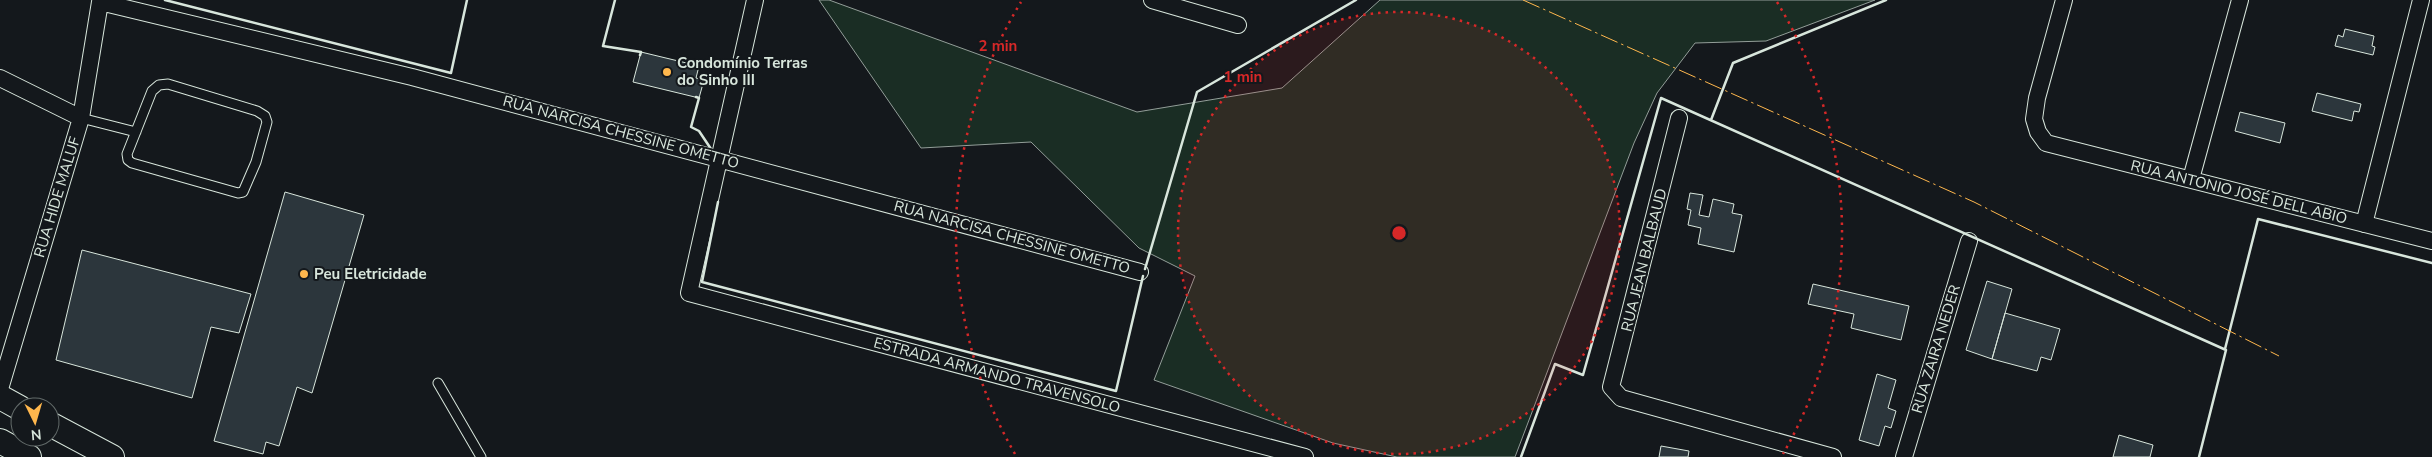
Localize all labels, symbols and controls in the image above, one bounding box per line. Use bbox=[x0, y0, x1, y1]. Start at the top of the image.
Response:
text: 2 min bbox=[979, 36, 1017, 56]
place label: Condomínio Terras do Sinho III bbox=[677, 53, 807, 90]
marker: Condomínio Terras do Sinho III bbox=[661, 66, 673, 78]
text: 1 min bbox=[1224, 67, 1262, 87]
street label: RUA NARCISA CHESSINE OMETTO bbox=[501, 91, 741, 173]
street label: RUA HIDE MALUF bbox=[29, 134, 85, 260]
street label: RUA ANTONIO JOSÉ DELL ABIO bbox=[2129, 155, 2349, 229]
street label: RUA JEAN BALBAUD bbox=[1617, 186, 1671, 334]
street label: RUA NARCISA CHESSINE OMETTO bbox=[892, 196, 1132, 278]
centre of rings bbox=[1390, 224, 1408, 242]
place label: Peu Eletricidade bbox=[314, 264, 427, 284]
marker: Peu Eletricidade bbox=[298, 268, 310, 280]
street label: RUA ZAIRA NEDER bbox=[1907, 282, 1965, 416]
street label: ESTRADA ARMANDO TRAVENSOLO bbox=[871, 332, 1123, 418]
north arrow bbox=[10, 397, 60, 447]
text: N bbox=[30, 425, 42, 444]

